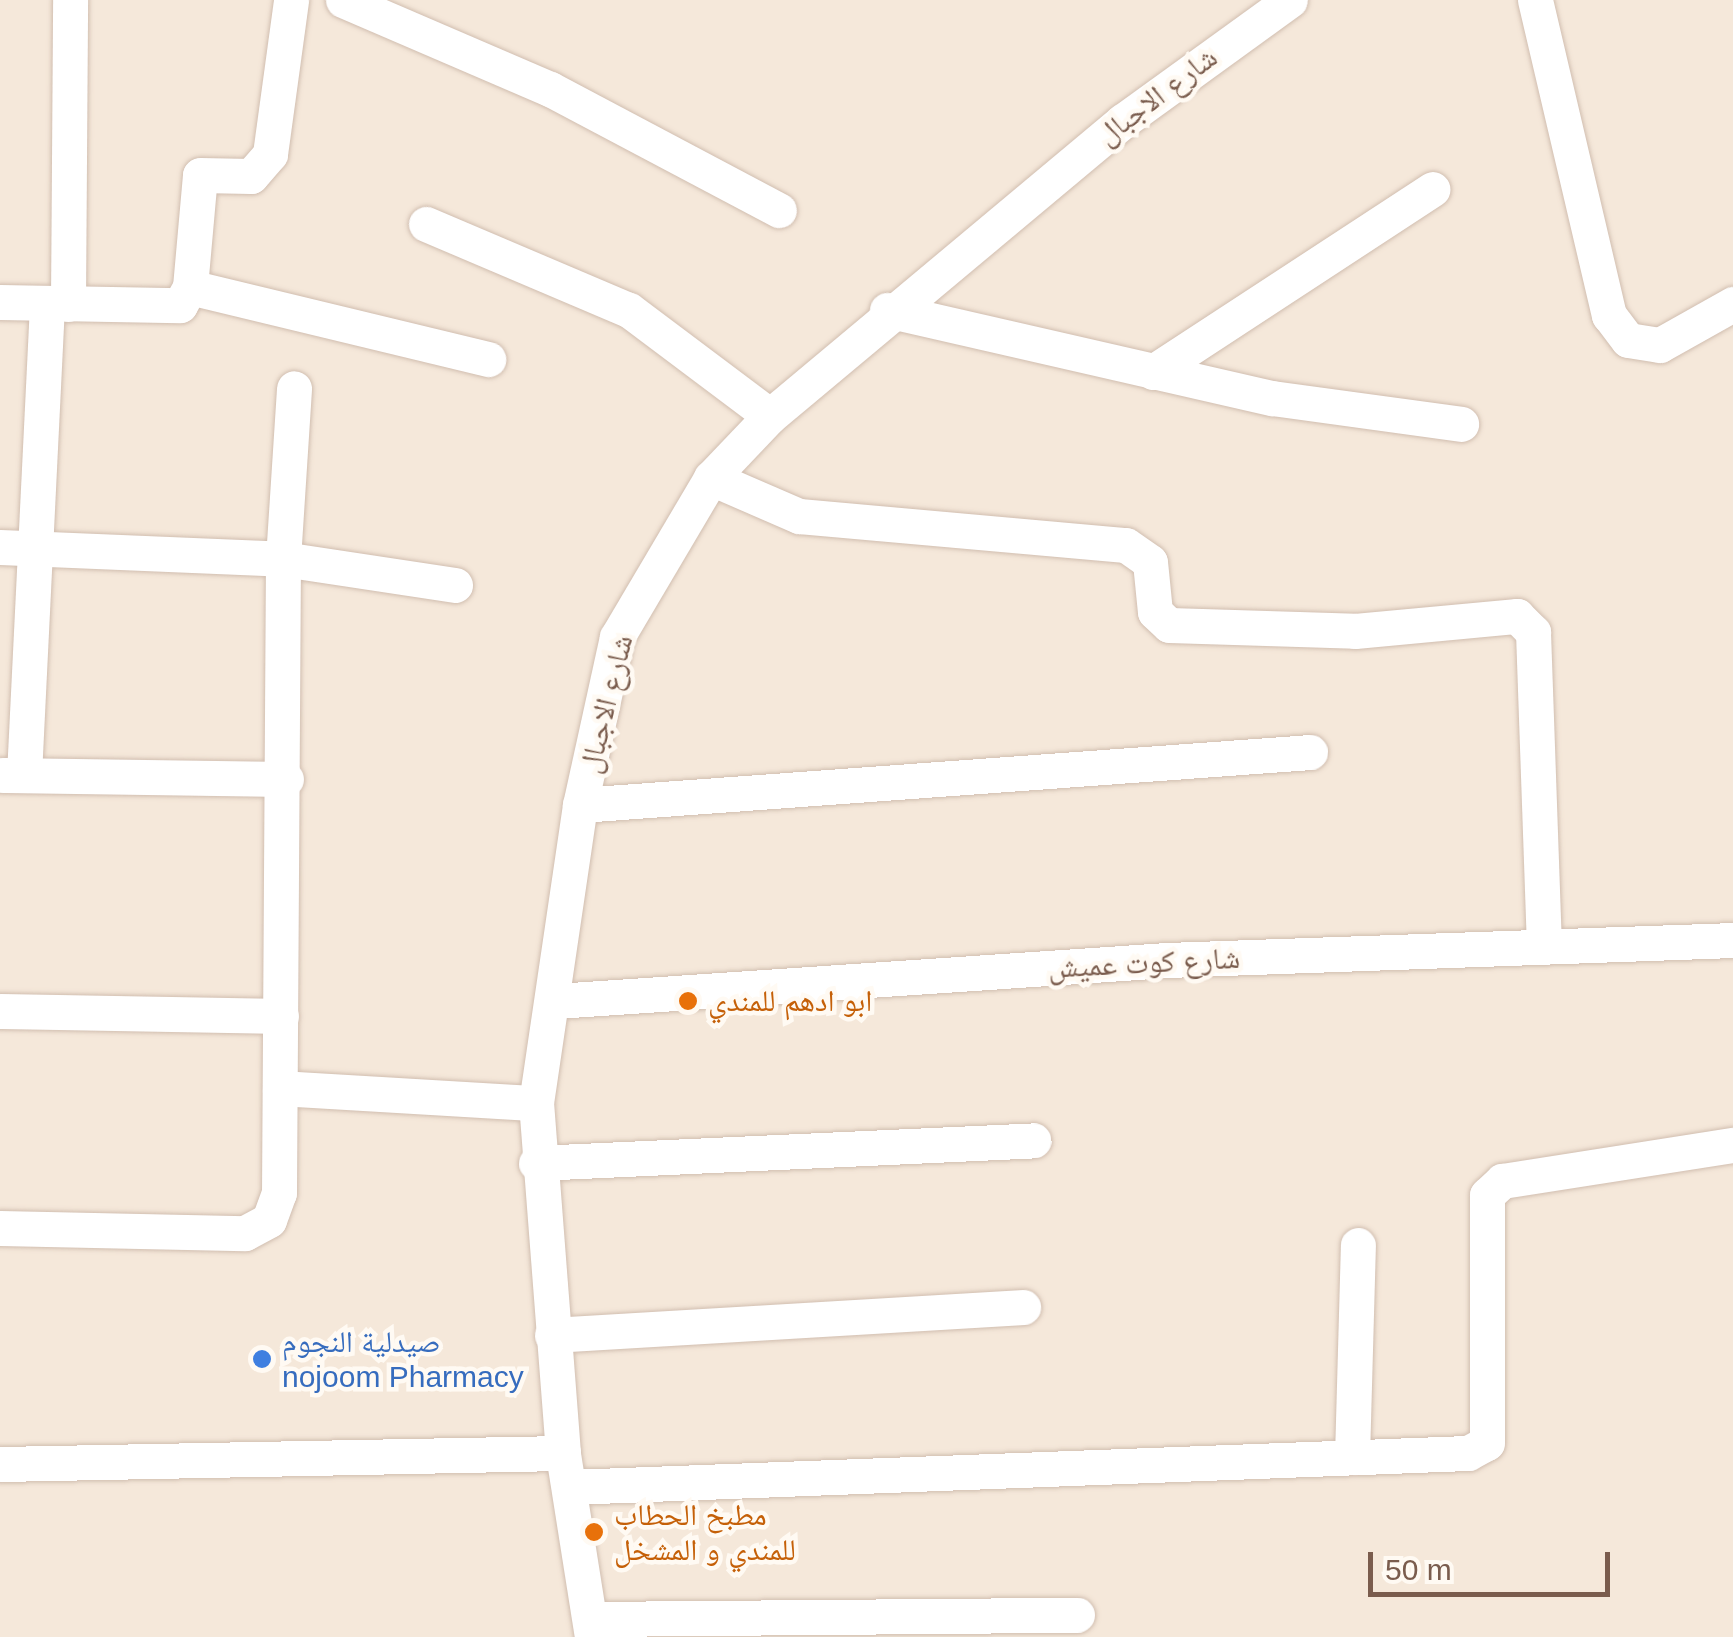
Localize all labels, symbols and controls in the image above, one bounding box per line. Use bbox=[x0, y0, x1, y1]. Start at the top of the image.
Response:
street label: شارع الاجبال bbox=[1090, 39, 1224, 153]
street label: شارع الاجبال bbox=[571, 631, 641, 777]
street label: شارع كوت عميش bbox=[1047, 940, 1241, 986]
place label: ابو ادهم للمندي bbox=[708, 983, 872, 1019]
marker: ابو ادهم للمندي bbox=[677, 990, 699, 1012]
place label: صيدلية النجوم nojoom Pharmacy bbox=[282, 1324, 524, 1394]
marker: صيدلية النجوم nojoom Pharmacy bbox=[251, 1348, 273, 1370]
place label: مطبخ الحطاب للمندي و المشخل bbox=[614, 1497, 796, 1568]
marker: مطبخ الحطاب للمندي و المشخل bbox=[583, 1521, 605, 1543]
scale bar bbox=[1373, 1532, 1616, 1594]
text: 50 m bbox=[1385, 1553, 1452, 1586]

